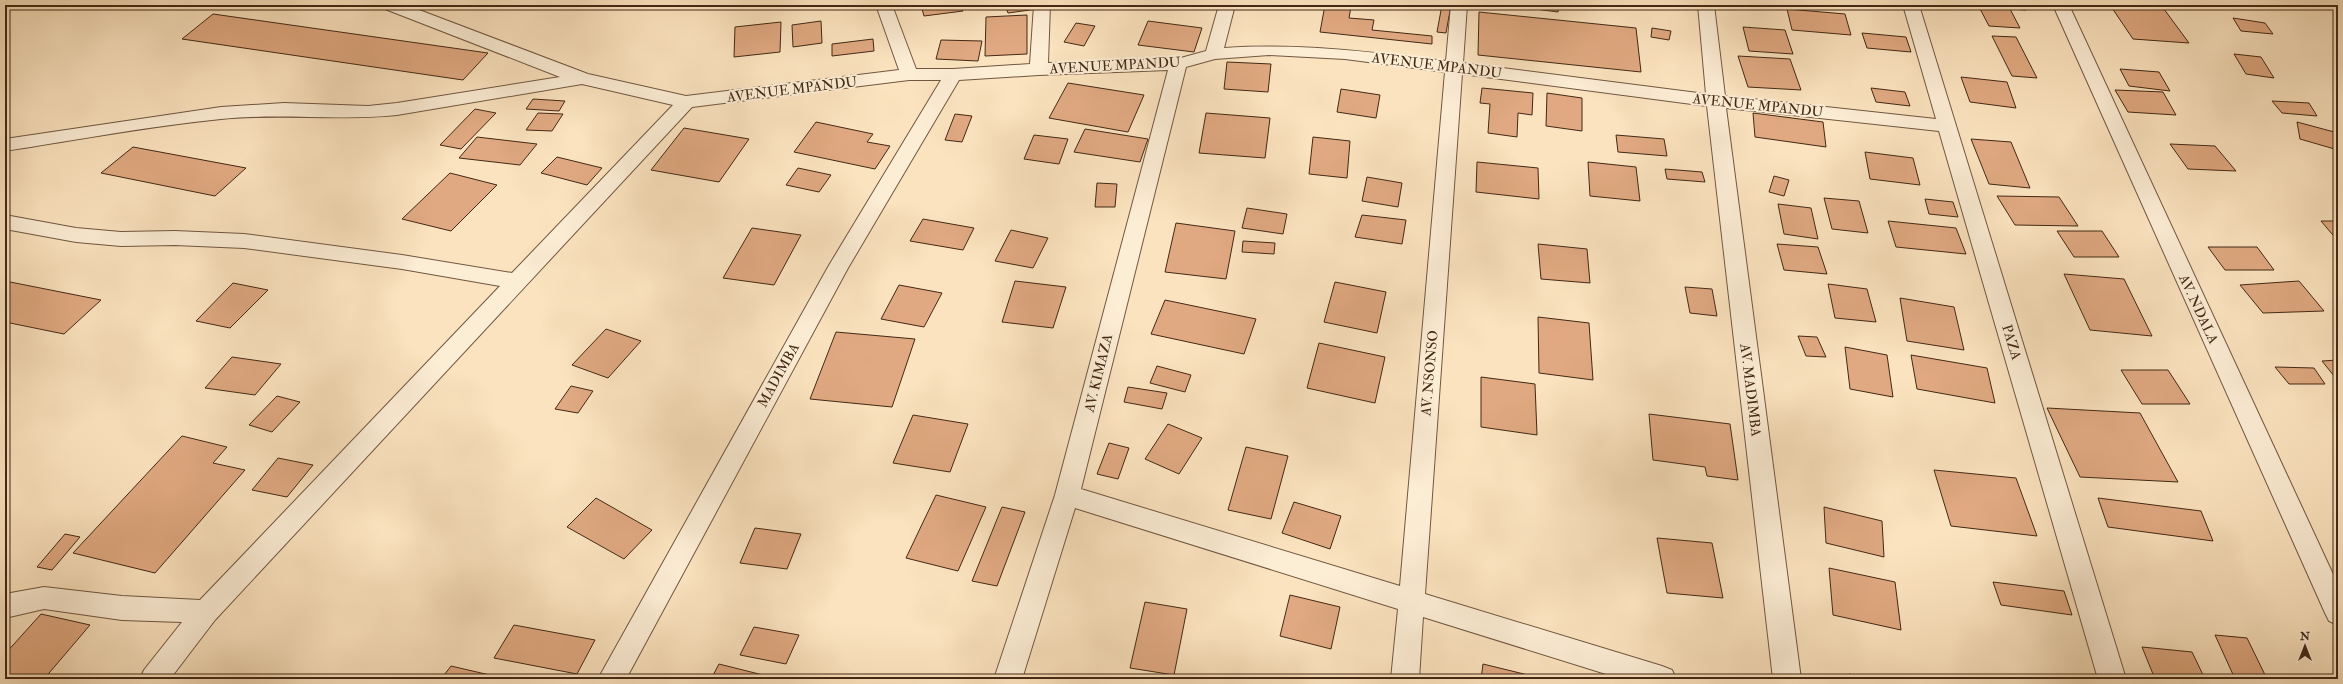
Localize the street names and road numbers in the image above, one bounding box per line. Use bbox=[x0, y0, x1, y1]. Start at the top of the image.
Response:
street label: AVENUE MPANDU bbox=[1370, 49, 1503, 82]
street label: AVENUE MPANDU bbox=[1048, 54, 1181, 77]
street label: AVENUE MPANDU bbox=[725, 73, 858, 106]
street label: AVENUE MPANDU bbox=[1691, 90, 1824, 121]
street label: AV. NDALA bbox=[2175, 271, 2222, 347]
street label: PAZA bbox=[1998, 322, 2025, 362]
street label: AV. NSONSO bbox=[1417, 330, 1442, 418]
street label: AV. KIMAZA bbox=[1080, 332, 1116, 415]
street label: MADIMBA bbox=[754, 340, 803, 410]
street label: AV. MADIMBA bbox=[1736, 342, 1765, 438]

